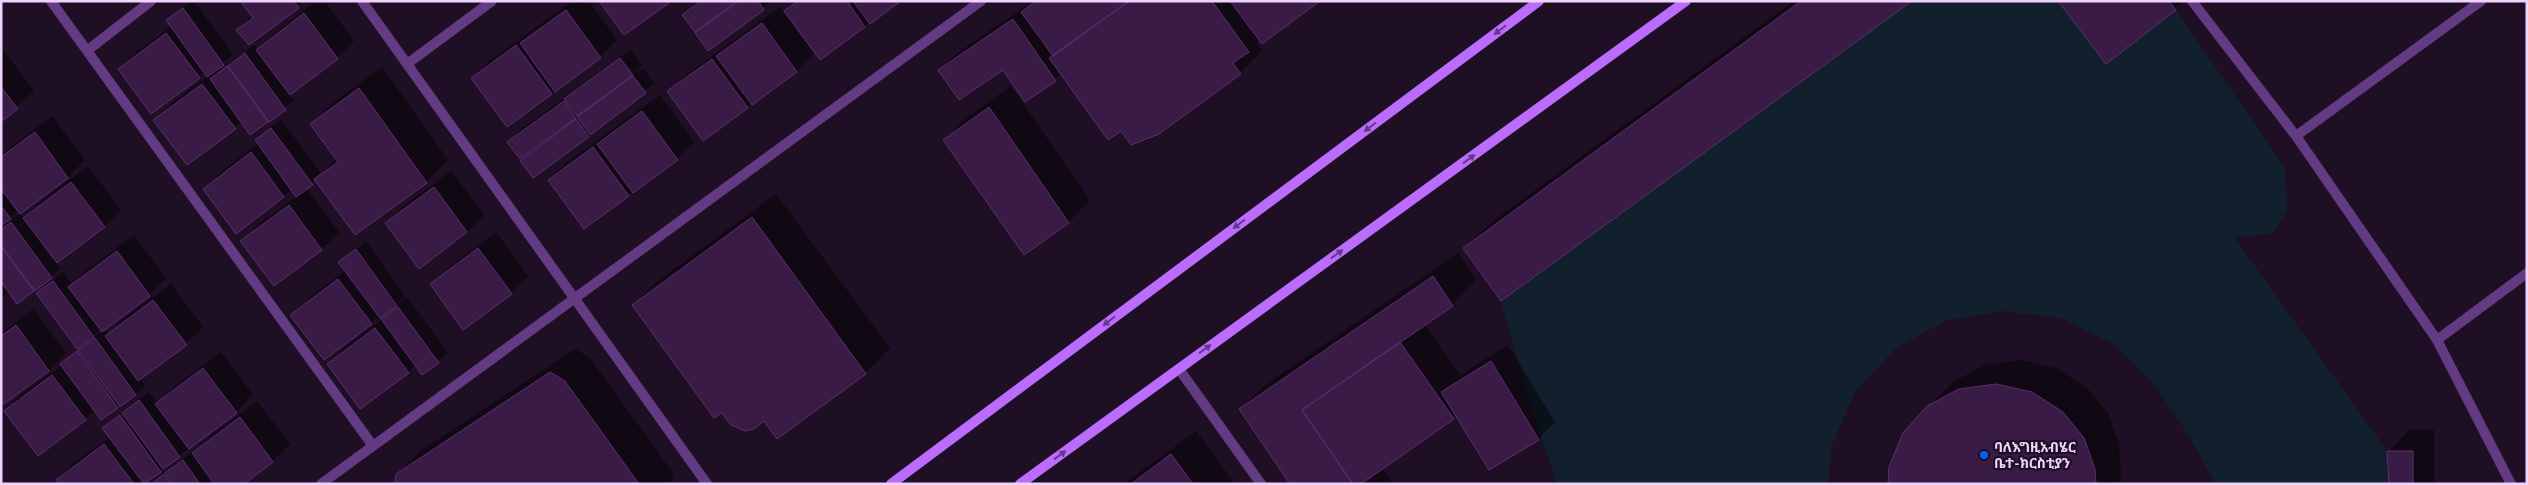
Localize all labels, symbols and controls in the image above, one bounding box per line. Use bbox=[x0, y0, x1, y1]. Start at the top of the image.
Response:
one-way arrow bbox=[1494, 25, 1507, 36]
one-way arrow bbox=[1364, 122, 1377, 133]
one-way arrow bbox=[1462, 154, 1475, 164]
one-way arrow bbox=[1233, 219, 1246, 230]
one-way arrow bbox=[1330, 249, 1344, 259]
one-way arrow bbox=[1103, 316, 1116, 327]
one-way arrow bbox=[1198, 344, 1212, 354]
place label: ባለእግዚአብሄር ቤተ-ክርስቲያን bbox=[1994, 440, 2076, 473]
marker: ባለእግዚአብሄር ቤተ-ክርስቲያን bbox=[1978, 449, 1990, 461]
one-way arrow bbox=[1053, 450, 1066, 460]

